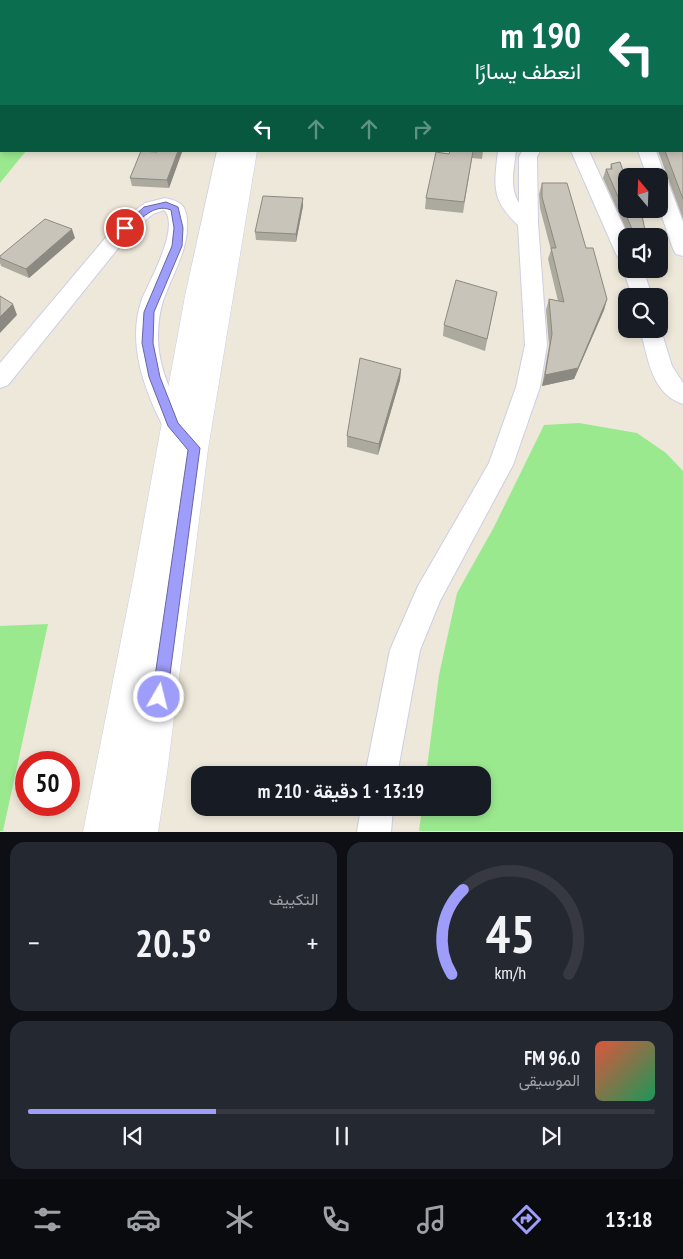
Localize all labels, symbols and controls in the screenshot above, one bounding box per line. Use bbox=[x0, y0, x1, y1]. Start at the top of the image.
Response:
text: 190 m bbox=[500, 12, 581, 58]
icon: left bbox=[599, 20, 664, 85]
text: انعطف يسارًا bbox=[475, 57, 581, 85]
icon: left bbox=[249, 115, 277, 143]
icon: ahead bbox=[302, 115, 330, 143]
icon: ahead bbox=[355, 115, 383, 143]
icon: right bbox=[408, 115, 436, 143]
north arrow bbox=[618, 168, 668, 218]
map controls bbox=[618, 168, 668, 338]
pin bbox=[104, 207, 146, 249]
icon: arrive bbox=[111, 214, 139, 242]
button: sound bbox=[618, 228, 668, 278]
button: search bbox=[618, 288, 668, 338]
position arrow bbox=[132, 670, 184, 722]
speed limit sign: 50 bbox=[15, 751, 80, 816]
text: 13:19 · 1 دقيقة · 210 m bbox=[258, 779, 424, 803]
text: التكييف bbox=[269, 889, 319, 909]
text: 45 bbox=[485, 900, 535, 967]
text: 20.5° bbox=[135, 918, 211, 967]
text: − bbox=[28, 924, 40, 961]
text: + bbox=[307, 924, 318, 961]
text: km/h bbox=[494, 961, 526, 984]
text: 96.0 FM bbox=[524, 1046, 580, 1070]
text: الموسيقى bbox=[519, 1070, 580, 1090]
icon: previous bbox=[119, 1122, 147, 1150]
icon: pause bbox=[328, 1122, 356, 1150]
icon: next bbox=[537, 1122, 565, 1150]
icon: filters bbox=[30, 1202, 65, 1237]
icon: car bbox=[126, 1202, 161, 1237]
icon: climate bbox=[222, 1202, 257, 1237]
icon: phone bbox=[318, 1202, 353, 1237]
icon: music bbox=[414, 1202, 449, 1237]
icon: directions bbox=[509, 1202, 544, 1237]
text: 13:18 bbox=[605, 1205, 653, 1233]

